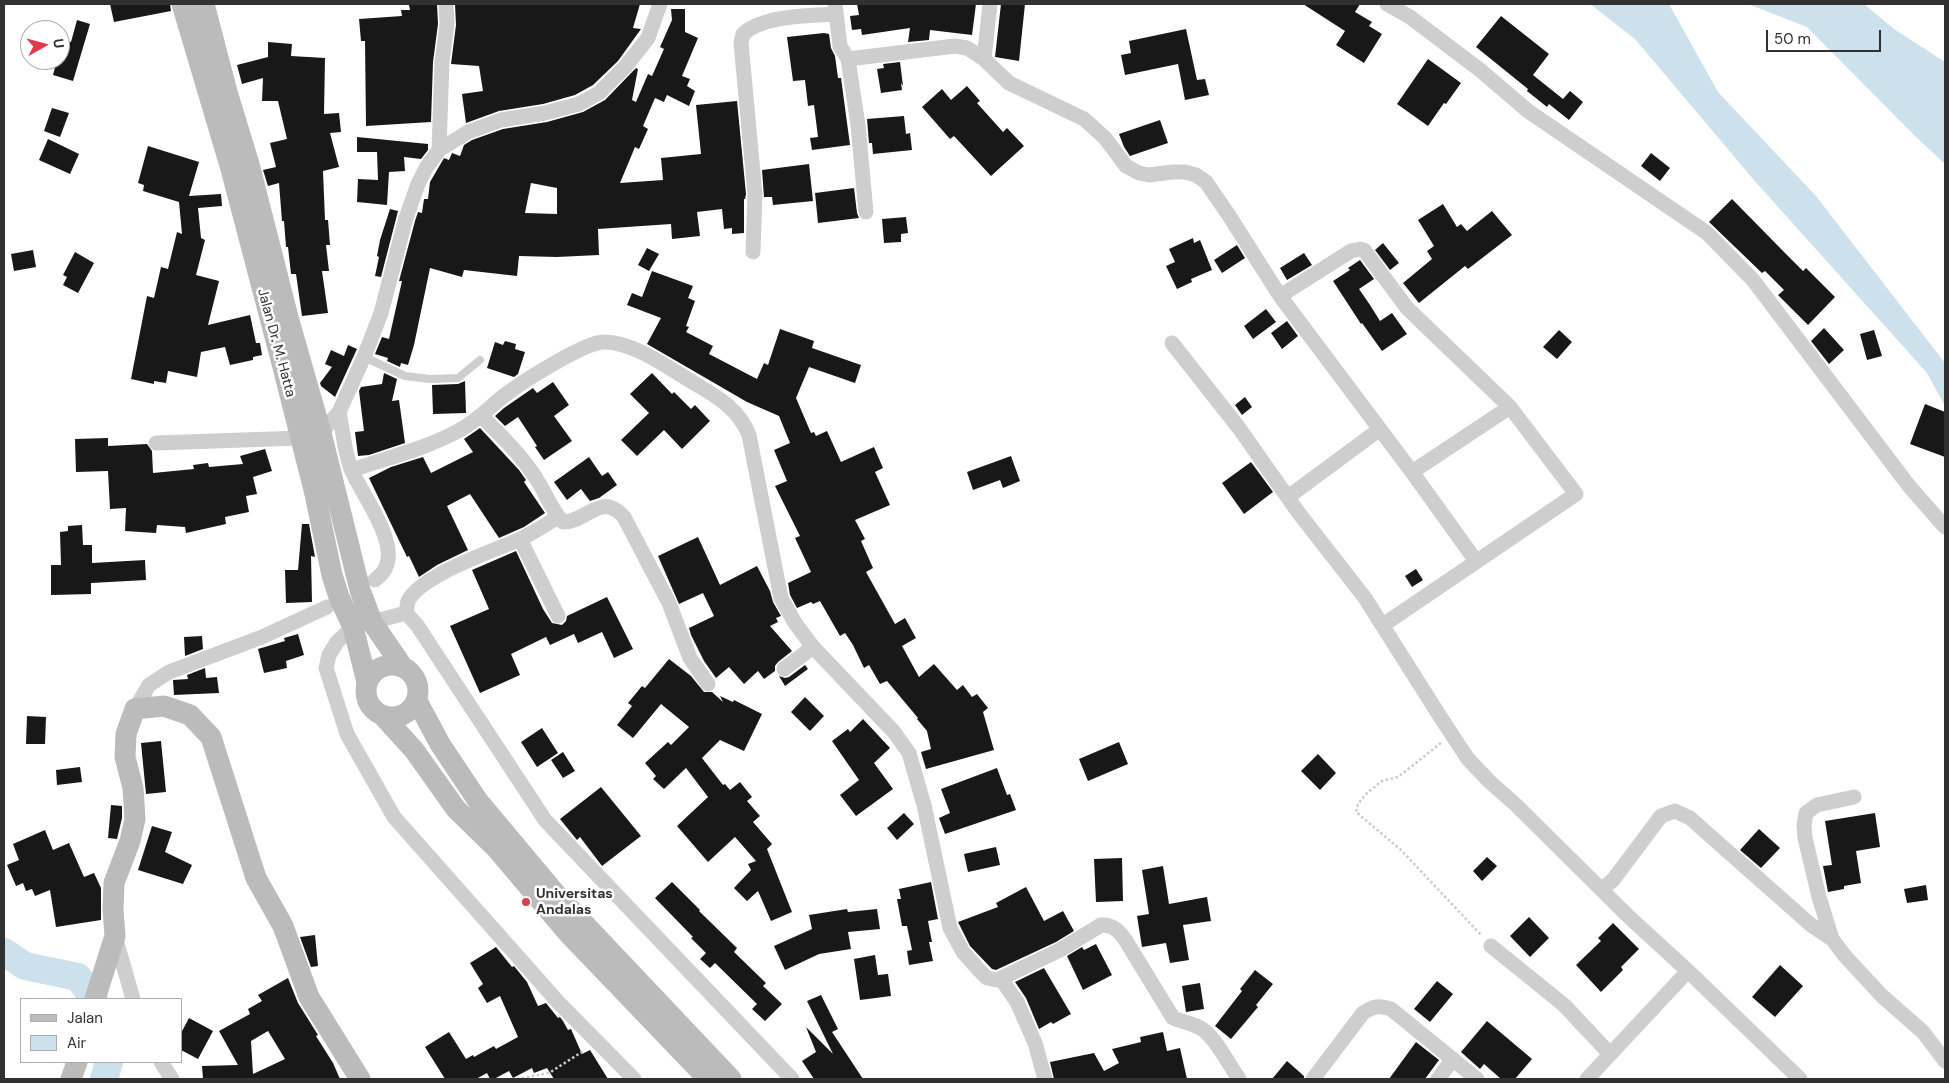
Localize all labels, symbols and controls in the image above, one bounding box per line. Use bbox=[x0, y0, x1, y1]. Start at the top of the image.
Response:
north arrow bbox=[20, 20, 70, 70]
scale bar bbox=[1769, 20, 1884, 52]
text: 50 m bbox=[1774, 29, 1811, 49]
text: U bbox=[49, 37, 68, 49]
street label: Jalan Dr. M. Hatta bbox=[253, 287, 299, 399]
place label: Universitas Andalas bbox=[536, 886, 613, 919]
marker: Universitas Andalas bbox=[520, 896, 532, 908]
legend bbox=[20, 998, 182, 1063]
text: Jalan bbox=[67, 1008, 103, 1028]
text: Air bbox=[67, 1033, 86, 1053]

